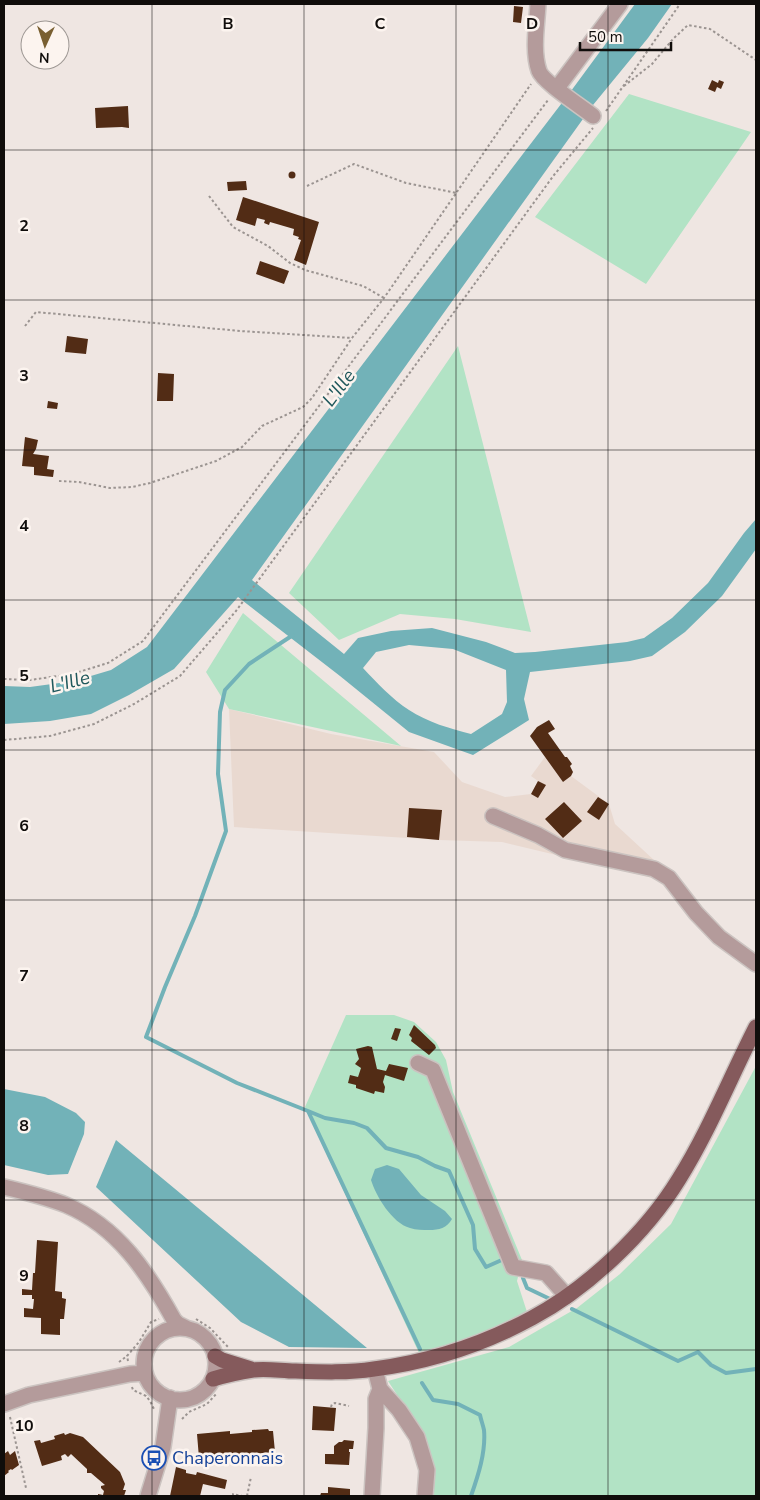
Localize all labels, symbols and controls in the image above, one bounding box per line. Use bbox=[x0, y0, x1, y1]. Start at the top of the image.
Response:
text: B bbox=[222, 13, 234, 35]
text: C bbox=[375, 13, 386, 35]
text: D bbox=[526, 13, 538, 35]
north arrow bbox=[20, 20, 70, 70]
scale bar bbox=[580, 20, 671, 52]
text: 50 m bbox=[588, 27, 623, 47]
text: N bbox=[39, 48, 50, 67]
text: 2 bbox=[19, 215, 29, 237]
water label: L'Ille bbox=[316, 364, 362, 412]
text: 3 bbox=[19, 365, 29, 387]
text: 4 bbox=[19, 515, 29, 537]
water label: L'Ille bbox=[47, 664, 93, 700]
text: 5 bbox=[19, 665, 29, 687]
text: 6 bbox=[19, 815, 29, 837]
text: 7 bbox=[19, 965, 29, 987]
text: 8 bbox=[19, 1115, 29, 1137]
text: 9 bbox=[19, 1265, 29, 1287]
text: 10 bbox=[14, 1415, 34, 1437]
bus stop icon: Chaperonnais bbox=[141, 1445, 167, 1471]
place label: Chaperonnais bbox=[172, 1446, 283, 1470]

